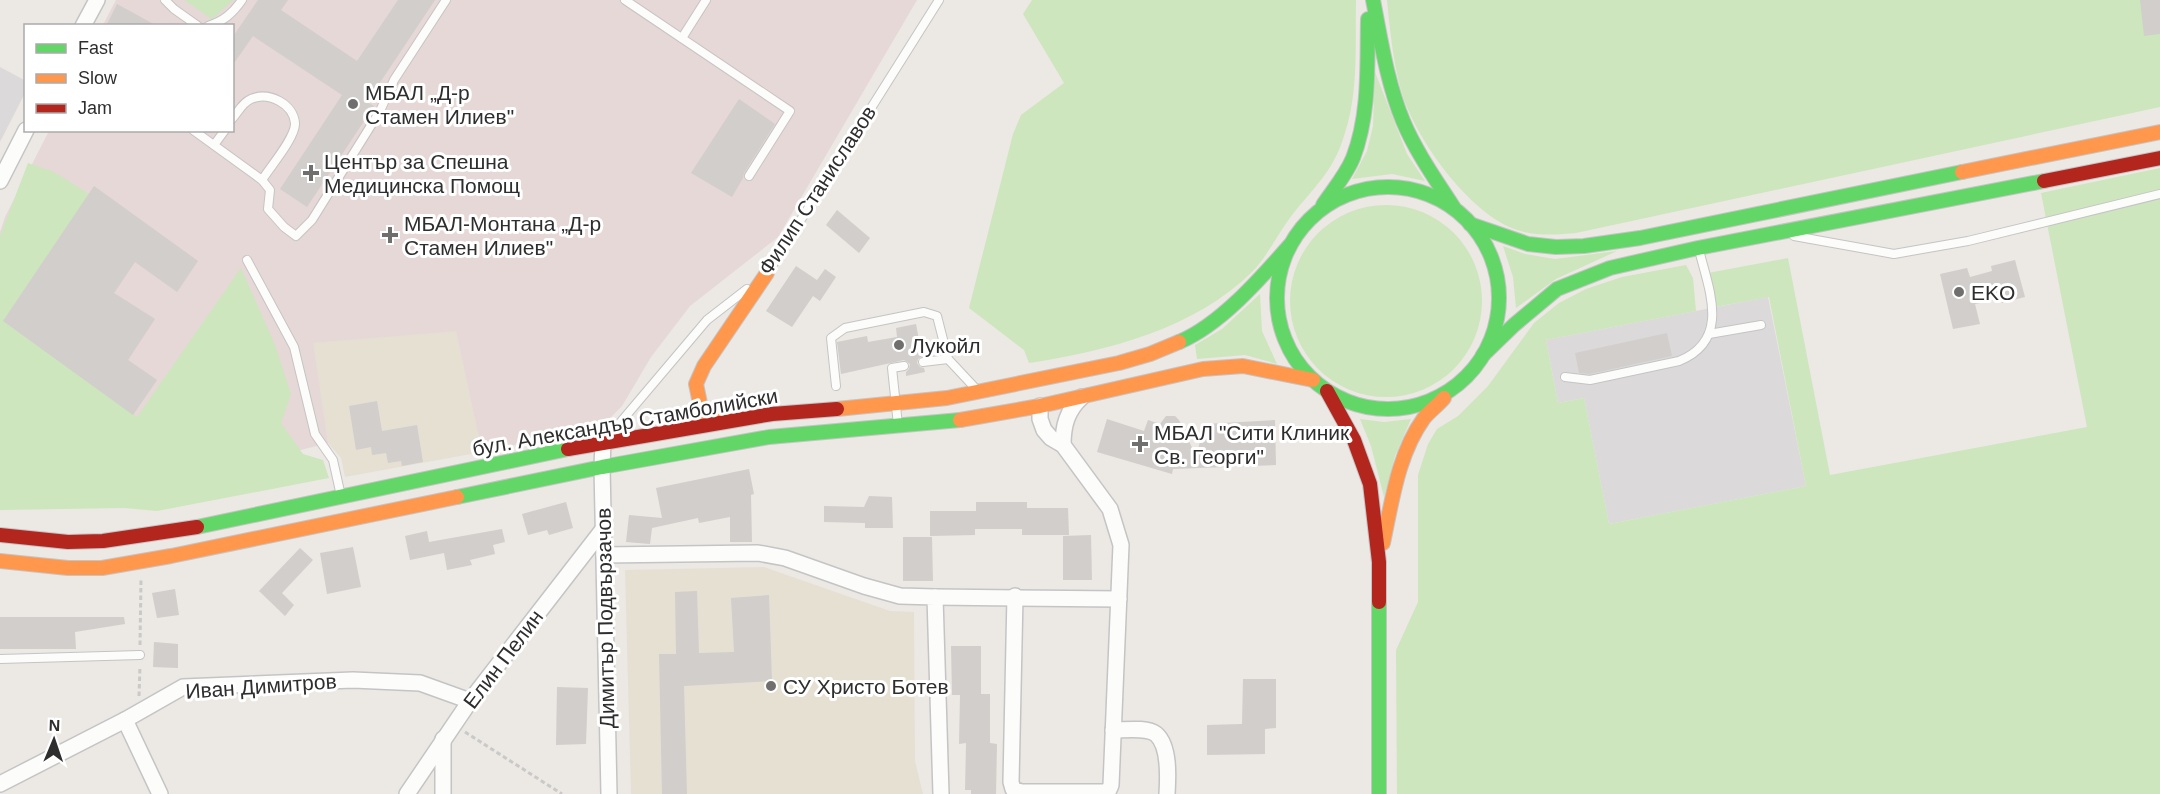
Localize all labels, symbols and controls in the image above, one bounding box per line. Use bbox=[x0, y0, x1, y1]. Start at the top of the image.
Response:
legend bbox=[24, 24, 234, 132]
text: Fast bbox=[78, 38, 113, 58]
text: Slow bbox=[78, 68, 118, 88]
place label: МБАЛ „Д-р Стамен Илиев" bbox=[365, 81, 514, 128]
marker: МБАЛ „Д-р Стамен Илиев" bbox=[346, 97, 360, 111]
text: Jam bbox=[78, 98, 112, 118]
street label: Филип Станиславов bbox=[754, 101, 880, 279]
place label: Център за Спешна Медицинска Помощ bbox=[324, 150, 520, 197]
marker: Център за Спешна Медицинска Помощ bbox=[302, 164, 320, 182]
place label: МБАЛ-Монтана „Д-р Стамен Илиев" bbox=[404, 212, 601, 259]
marker: МБАЛ-Монтана „Д-р Стамен Илиев" bbox=[381, 226, 399, 244]
place label: EKO bbox=[1971, 281, 2015, 304]
marker: EKO bbox=[1952, 285, 1966, 299]
place label: Лукойл bbox=[911, 334, 981, 357]
marker: Лукойл bbox=[892, 338, 906, 352]
street label: бул. Александър Стамболийски bbox=[470, 384, 780, 460]
place label: МБАЛ "Сити Клиник Св. Георги" bbox=[1154, 421, 1350, 468]
marker: МБАЛ "Сити Клиник Св. Георги" bbox=[1131, 435, 1149, 453]
street label: Димитър Подвързачов bbox=[592, 508, 618, 728]
street label: Елин Пелин bbox=[459, 605, 547, 713]
street label: Иван Димитров bbox=[185, 669, 337, 703]
place label: СУ Христо Ботев bbox=[783, 675, 949, 698]
marker: СУ Христо Ботев bbox=[764, 679, 778, 693]
north arrow bbox=[24, 710, 84, 770]
text: N bbox=[48, 717, 61, 734]

